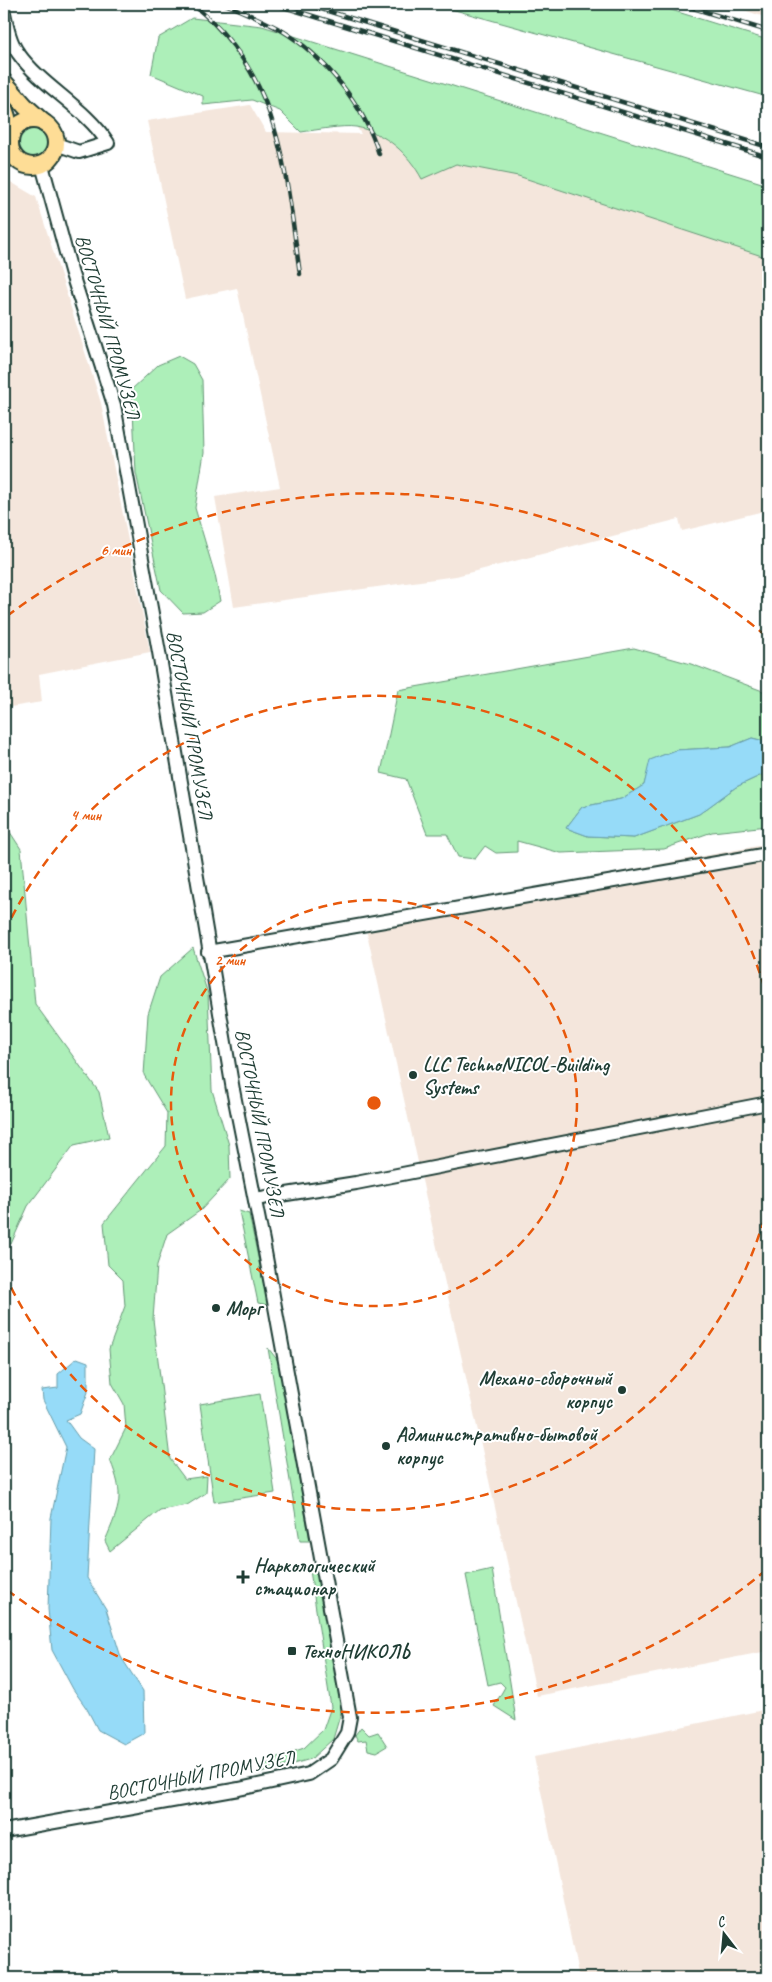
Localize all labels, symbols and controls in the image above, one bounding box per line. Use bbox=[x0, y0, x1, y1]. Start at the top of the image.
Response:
street label: ВОСТОЧНЫЙ ПРОМУЗЕЛ bbox=[70, 232, 147, 424]
text: 6 мин bbox=[101, 541, 133, 560]
street label: ВОСТОЧНЫЙ ПРОМУЗЕЛ bbox=[161, 629, 219, 823]
text: 4 мин bbox=[71, 806, 103, 825]
text: 2 мин bbox=[215, 951, 247, 970]
street label: ВОСТОЧНЫЙ ПРОМУЗЕЛ bbox=[230, 1027, 291, 1221]
place label: LLC TechnoNICOL-Building Systems bbox=[423, 1052, 611, 1100]
marker: LLC TechnoNICOL-Building Systems bbox=[407, 1069, 419, 1081]
centre of rings bbox=[365, 1094, 383, 1112]
place label: Морг bbox=[226, 1296, 264, 1321]
marker: Морг bbox=[210, 1302, 222, 1314]
place label: Механо-сборочный корпус bbox=[479, 1366, 614, 1415]
marker: Механо-сборочный корпус bbox=[616, 1384, 628, 1396]
place label: Административно-бытовой корпус bbox=[396, 1422, 598, 1471]
marker: Административно-бытовой корпус bbox=[380, 1440, 392, 1452]
place label: Наркологический стационар bbox=[254, 1553, 376, 1601]
marker: Наркологический стационар bbox=[236, 1570, 250, 1584]
place label: ТехноНИКОЛЬ bbox=[302, 1639, 411, 1664]
marker: ТехноНИКОЛЬ bbox=[286, 1645, 298, 1657]
street label: ВОСТОЧНЫЙ ПРОМУЗЕЛ bbox=[105, 1744, 299, 1805]
north arrow bbox=[700, 1910, 750, 1960]
text: С bbox=[715, 1912, 728, 1931]

